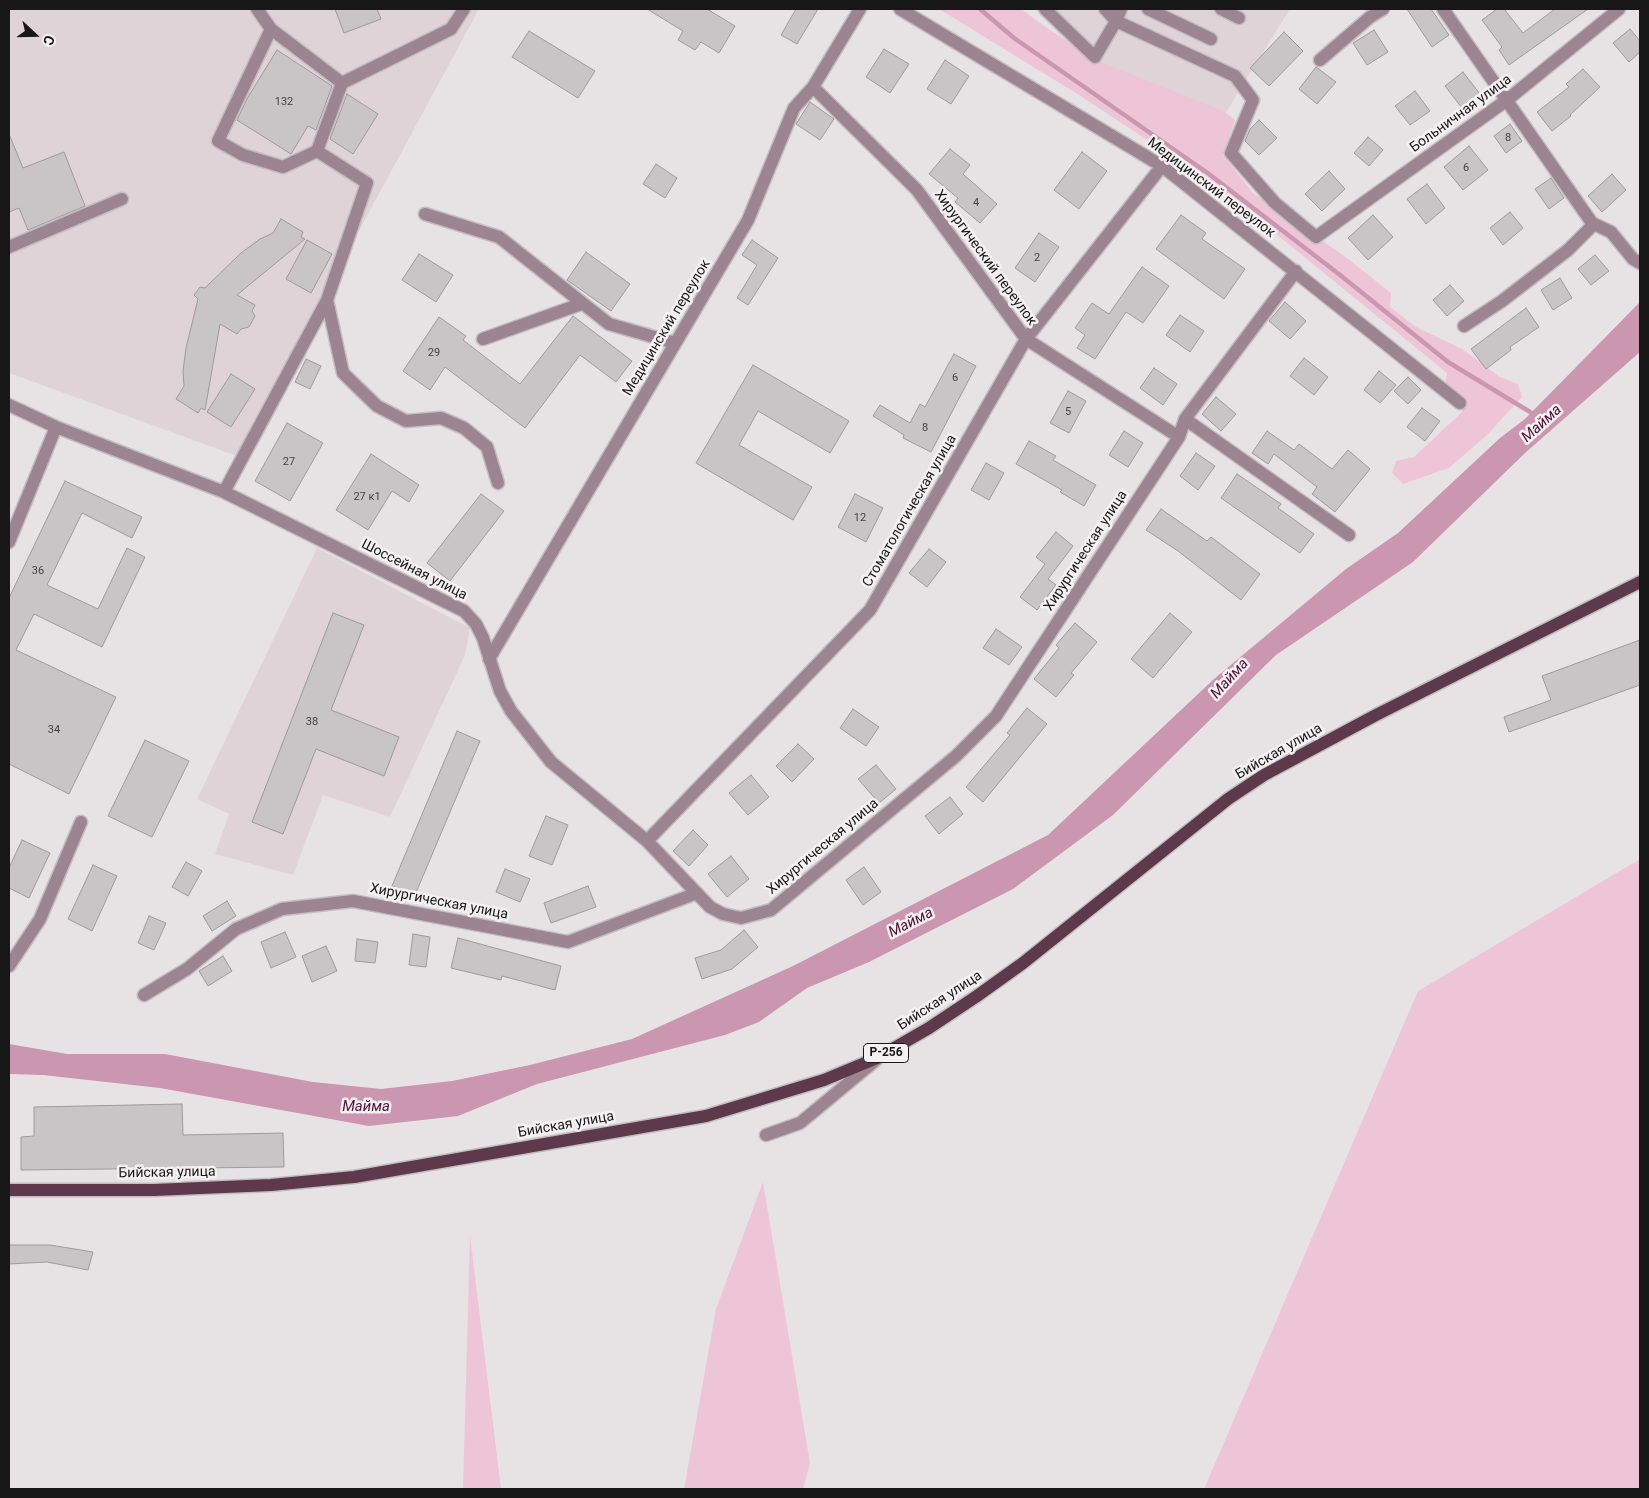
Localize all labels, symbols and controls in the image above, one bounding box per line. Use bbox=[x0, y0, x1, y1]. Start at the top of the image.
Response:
north arrow bbox=[10, 10, 60, 60]
text: С bbox=[40, 33, 58, 48]
street label: Больничная улица bbox=[1407, 72, 1515, 156]
house number: 132 bbox=[275, 95, 293, 109]
house number: 8 bbox=[1505, 131, 1511, 145]
street label: Медицинский переулок bbox=[1144, 134, 1278, 242]
house number: 6 bbox=[1463, 161, 1469, 175]
street label: Хирургический переулок bbox=[930, 187, 1040, 329]
house number: 4 bbox=[973, 196, 979, 210]
house number: 2 bbox=[1034, 251, 1040, 265]
street label: Медицинский переулок bbox=[620, 257, 714, 399]
house number: 29 bbox=[428, 346, 440, 360]
house number: 6 bbox=[952, 371, 958, 385]
water label: Майма bbox=[1518, 401, 1566, 447]
house number: 5 bbox=[1065, 405, 1071, 419]
house number: 8 bbox=[922, 421, 928, 435]
street label: Стоматологическая улица bbox=[859, 432, 961, 590]
house number: 27 bbox=[283, 455, 295, 469]
street label: Хирургическая улица bbox=[1041, 488, 1131, 614]
house number: 27 к1 bbox=[353, 490, 381, 504]
house number: 12 bbox=[854, 511, 866, 525]
street label: Шоссейная улица bbox=[358, 536, 470, 604]
house number: 36 bbox=[32, 564, 44, 578]
water label: Майма bbox=[1207, 655, 1253, 703]
house number: 38 bbox=[306, 715, 318, 729]
street label: Бийская улица bbox=[1233, 720, 1325, 784]
house number: 34 bbox=[48, 723, 60, 737]
street label: Хирургическая улица bbox=[764, 795, 882, 899]
street label: Хирургическая улица bbox=[369, 880, 509, 924]
water label: Майма bbox=[886, 904, 936, 942]
street label: Бийская улица bbox=[895, 968, 985, 1034]
road number: Р-256 bbox=[864, 1044, 908, 1062]
water label: Майма bbox=[342, 1098, 390, 1116]
street label: Бийская улица bbox=[517, 1108, 615, 1142]
street label: Бийская улица bbox=[118, 1164, 216, 1182]

